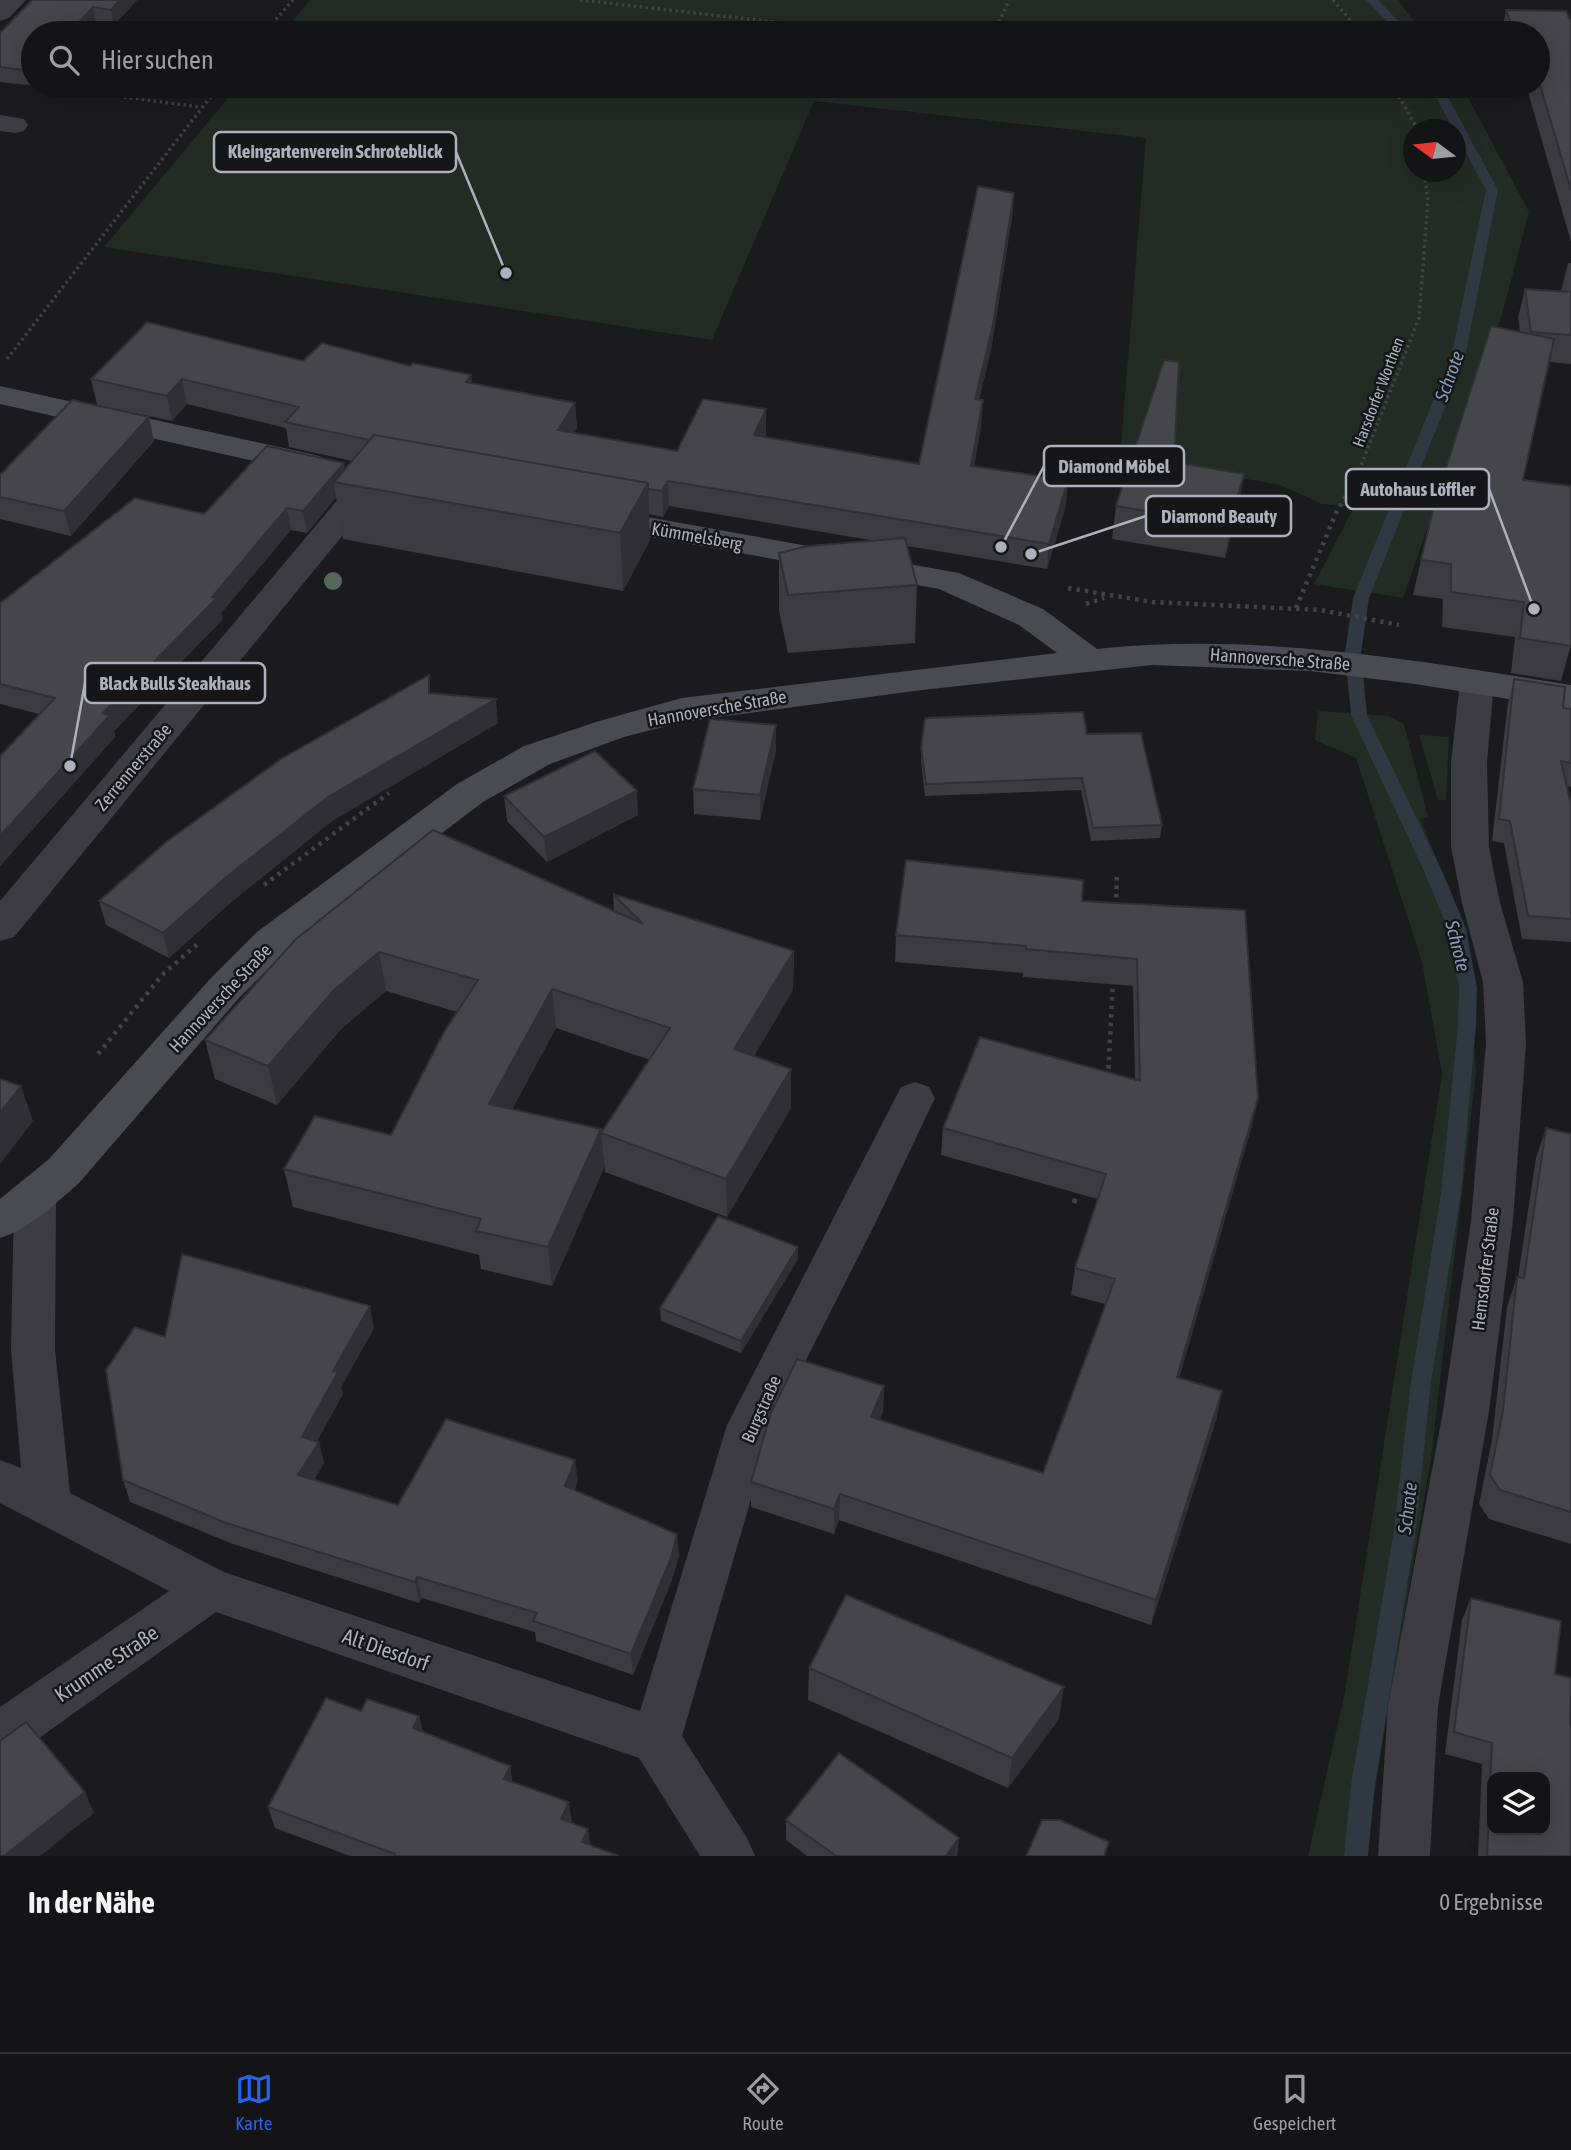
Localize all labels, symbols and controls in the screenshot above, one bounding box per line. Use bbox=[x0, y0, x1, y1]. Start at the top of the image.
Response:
search box bbox=[21, 21, 1550, 98]
icon: search bbox=[45, 41, 83, 79]
text: Hier suchen bbox=[101, 45, 214, 75]
north arrow bbox=[1403, 119, 1466, 182]
callout: Kleingartenverein Schroteblick bbox=[214, 132, 456, 172]
text: Kleingartenverein Schroteblick bbox=[228, 140, 443, 162]
street label: Harsdorfer Worthen bbox=[1349, 335, 1407, 449]
water label: Schrote bbox=[1429, 348, 1468, 405]
callout: Diamond Möbel bbox=[1044, 446, 1184, 486]
text: Diamond Möbel bbox=[1058, 455, 1171, 477]
callout: Autohaus Löffler bbox=[1346, 469, 1489, 509]
text: Autohaus Löffler bbox=[1360, 478, 1476, 500]
callout: Diamond Beauty bbox=[1146, 496, 1291, 536]
text: Diamond Beauty bbox=[1161, 505, 1277, 527]
street label: Kümmelsberg bbox=[650, 518, 744, 554]
street label: Hannoversche Straße bbox=[1209, 644, 1351, 674]
callout: Black Bulls Steakhaus bbox=[85, 663, 265, 703]
text: Black Bulls Steakhaus bbox=[99, 672, 251, 694]
street label: Hannoversche Straße bbox=[646, 685, 788, 731]
street label: Zerrennerstraße bbox=[90, 719, 176, 815]
water label: Schrote bbox=[1441, 917, 1475, 974]
street label: Hannoversche Straße bbox=[164, 940, 276, 1056]
street label: Hemsdorfer Straße bbox=[1467, 1206, 1503, 1332]
street label: Burgstraße bbox=[737, 1372, 785, 1446]
water label: Schrote bbox=[1393, 1481, 1421, 1536]
street label: Krumme Straße bbox=[50, 1620, 162, 1706]
street label: Alt Diesdorf bbox=[340, 1623, 433, 1675]
map controls bbox=[1487, 1772, 1550, 1835]
button: layers bbox=[1487, 1772, 1550, 1835]
text: In der Nähe bbox=[28, 1885, 155, 1919]
text: 0 Ergebnisse bbox=[1439, 1889, 1543, 1915]
tab: Karte bbox=[235, 2070, 273, 2134]
tab: Route bbox=[742, 2070, 784, 2134]
tab: Gespeichert bbox=[1253, 2070, 1336, 2134]

